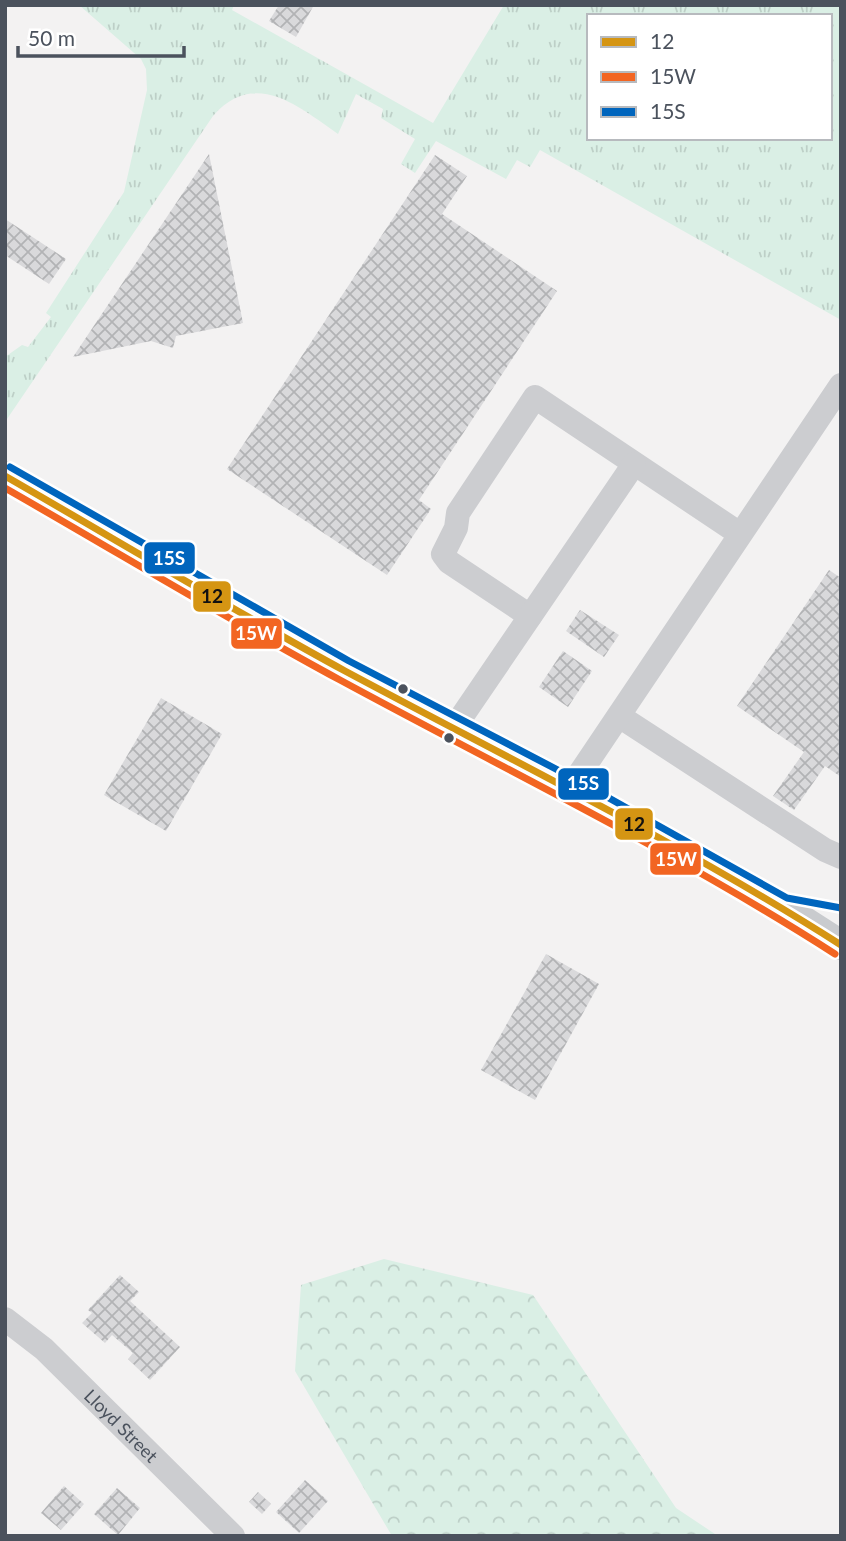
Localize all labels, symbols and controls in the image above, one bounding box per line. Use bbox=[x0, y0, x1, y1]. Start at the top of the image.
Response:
scale bar bbox=[18, 14, 184, 58]
legend bbox=[587, 14, 832, 140]
text: 50 m bbox=[28, 25, 75, 50]
text: 12 bbox=[650, 28, 674, 53]
text: 15W bbox=[650, 63, 696, 88]
text: 15S bbox=[650, 98, 686, 123]
line badge: 15S bbox=[143, 541, 196, 575]
text: 15S bbox=[153, 546, 185, 569]
line badge: 12 bbox=[192, 580, 232, 613]
text: 12 bbox=[201, 584, 223, 607]
line badge: 15W bbox=[230, 617, 283, 650]
text: 15W bbox=[235, 621, 277, 644]
unlabelled marker bbox=[396, 682, 410, 696]
unlabelled marker bbox=[442, 731, 456, 745]
line badge: 15S bbox=[557, 767, 610, 801]
text: 15S bbox=[567, 771, 599, 794]
line badge: 12 bbox=[614, 807, 654, 841]
text: 12 bbox=[623, 812, 645, 835]
line badge: 15W bbox=[649, 842, 702, 876]
text: 15W bbox=[655, 847, 697, 870]
street label: Lloyd Street bbox=[80, 1384, 163, 1467]

